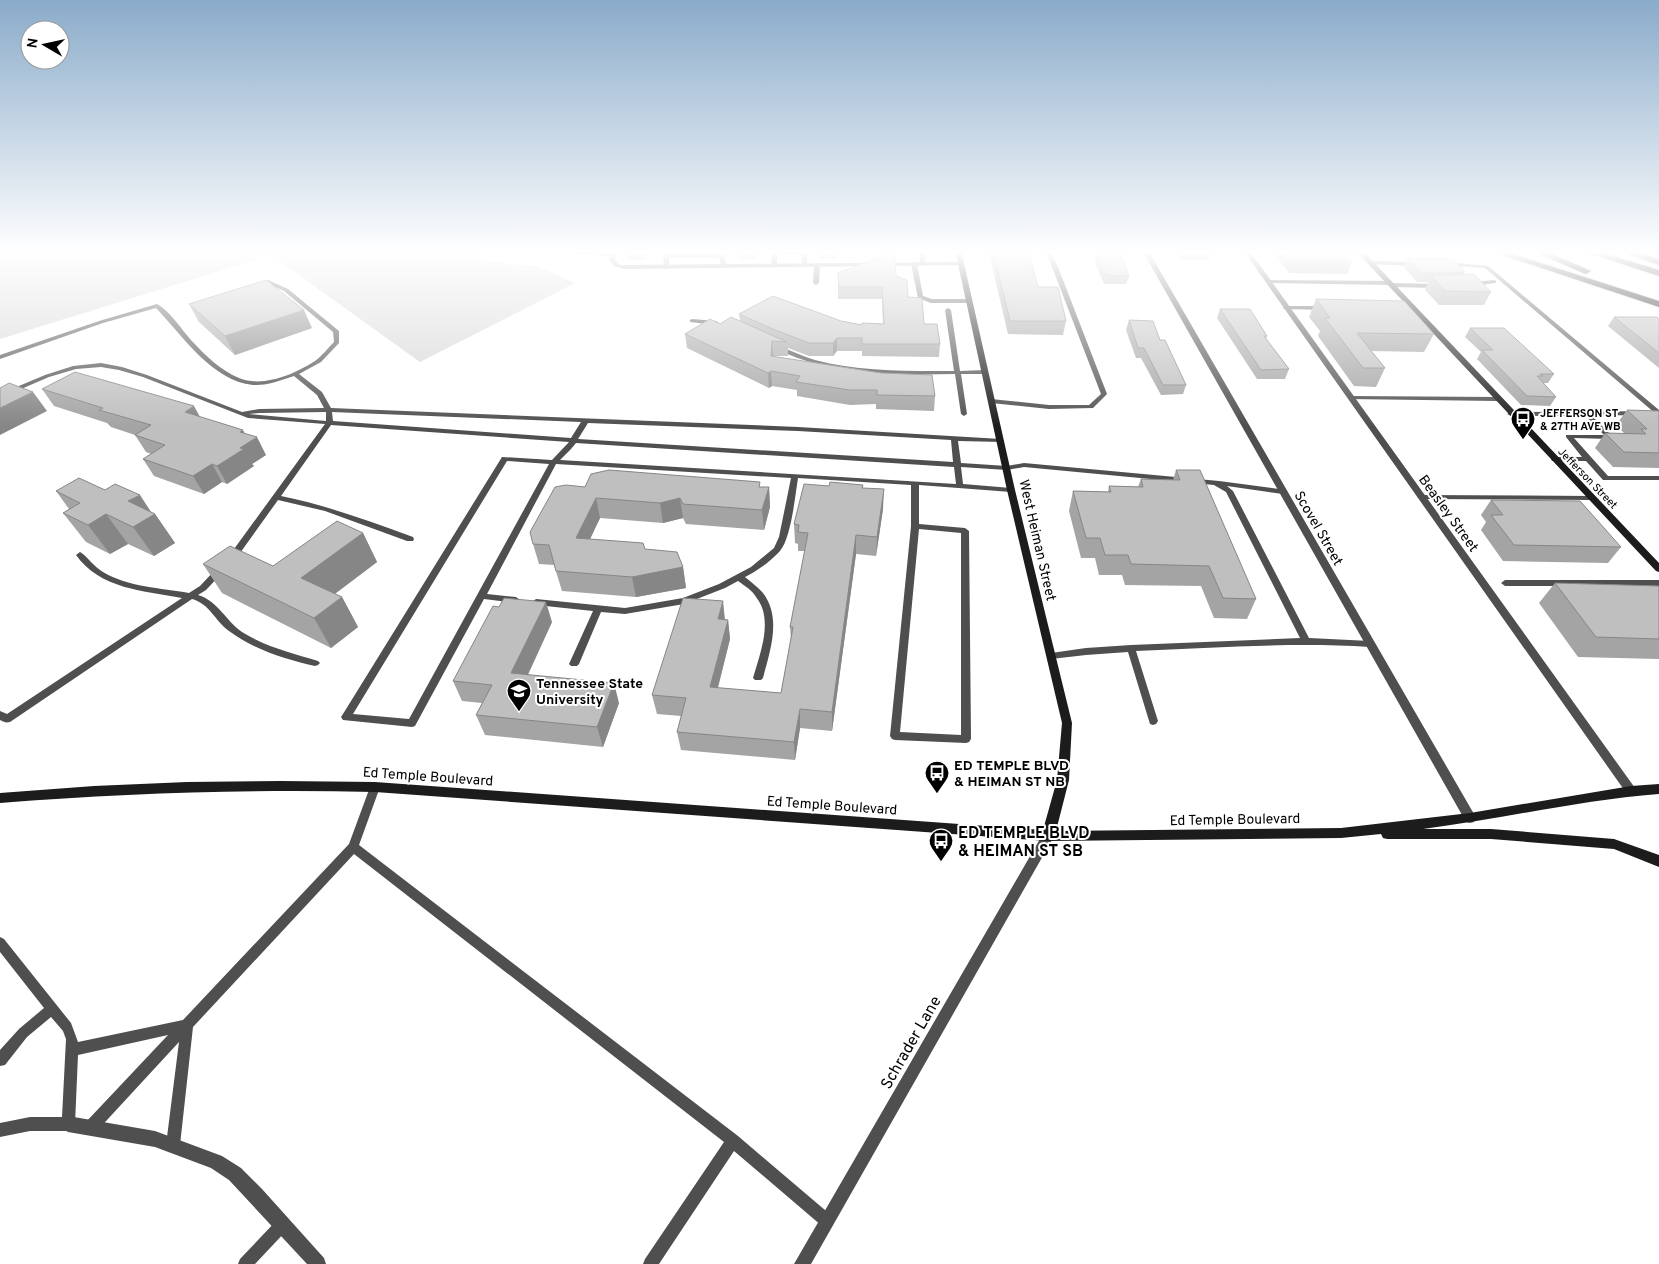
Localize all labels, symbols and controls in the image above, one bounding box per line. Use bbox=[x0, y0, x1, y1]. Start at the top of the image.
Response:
north arrow bbox=[20, 20, 70, 70]
text: N bbox=[24, 37, 43, 50]
bus stop icon: JEFFERSON ST & 27TH AVE WB bbox=[1510, 406, 1536, 440]
place label: JEFFERSON ST & 27TH AVE WB bbox=[1540, 407, 1621, 434]
street label: Jefferson Street bbox=[1555, 445, 1620, 512]
street label: Beasley Street bbox=[1414, 472, 1481, 556]
street label: West Heiman Street bbox=[1014, 478, 1059, 603]
street label: Scovel Street bbox=[1290, 489, 1346, 569]
place label: Tennessee State University bbox=[536, 676, 643, 709]
school or university icon: Tennessee State University bbox=[506, 678, 532, 712]
place label: ED TEMPLE BLVD & HEIMAN ST NB bbox=[954, 758, 1069, 791]
bus stop icon: ED TEMPLE BLVD & HEIMAN ST NB bbox=[924, 760, 950, 794]
street label: Ed Temple Boulevard bbox=[362, 764, 494, 791]
street label: Ed Temple Boulevard bbox=[766, 793, 898, 820]
street label: Ed Temple Boulevard bbox=[1169, 811, 1301, 830]
place label: ED TEMPLE BLVD & HEIMAN ST SB bbox=[958, 824, 1090, 862]
bus stop icon: ED TEMPLE BLVD & HEIMAN ST SB bbox=[928, 828, 954, 862]
street label: Schrader Lane bbox=[877, 993, 946, 1093]

